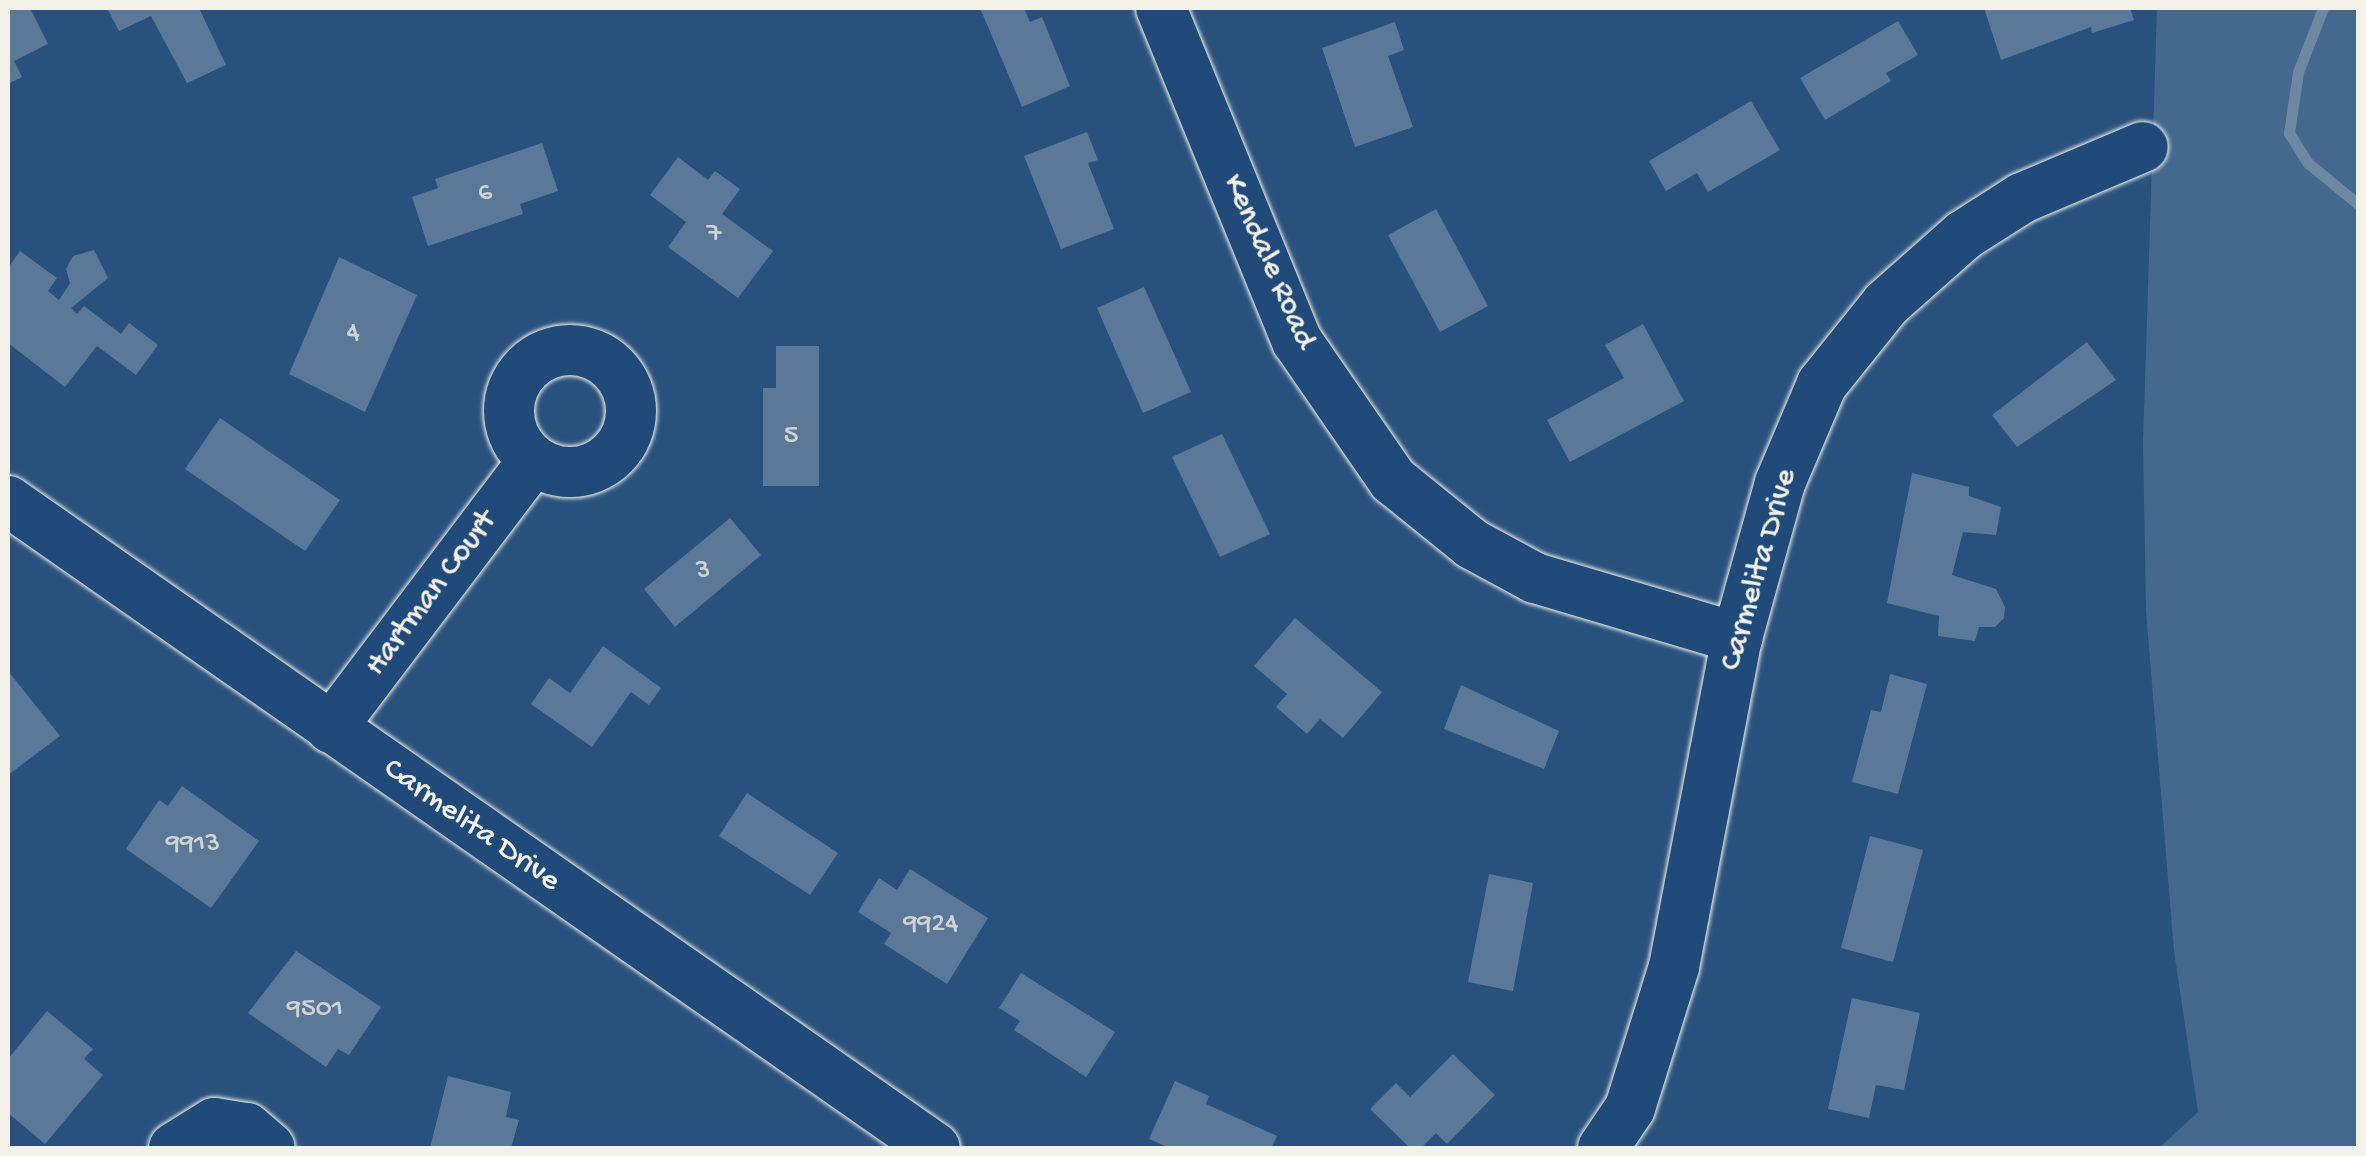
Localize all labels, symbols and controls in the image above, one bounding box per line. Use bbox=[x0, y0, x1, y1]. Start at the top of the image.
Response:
street label: Kendale Road bbox=[1212, 169, 1324, 355]
house number: 6 bbox=[478, 177, 492, 211]
house number: 7 bbox=[707, 218, 721, 252]
house number: 4 bbox=[346, 317, 360, 351]
house number: 5 bbox=[784, 420, 798, 454]
street label: Carmelita Drive bbox=[1713, 465, 1807, 675]
street label: Hartman Court bbox=[357, 504, 507, 684]
house number: 3 bbox=[696, 555, 710, 589]
street label: Carmelita Drive bbox=[375, 751, 567, 901]
house number: 9913 bbox=[166, 828, 220, 862]
house number: 9924 bbox=[903, 908, 959, 942]
house number: 9501 bbox=[287, 993, 343, 1027]

